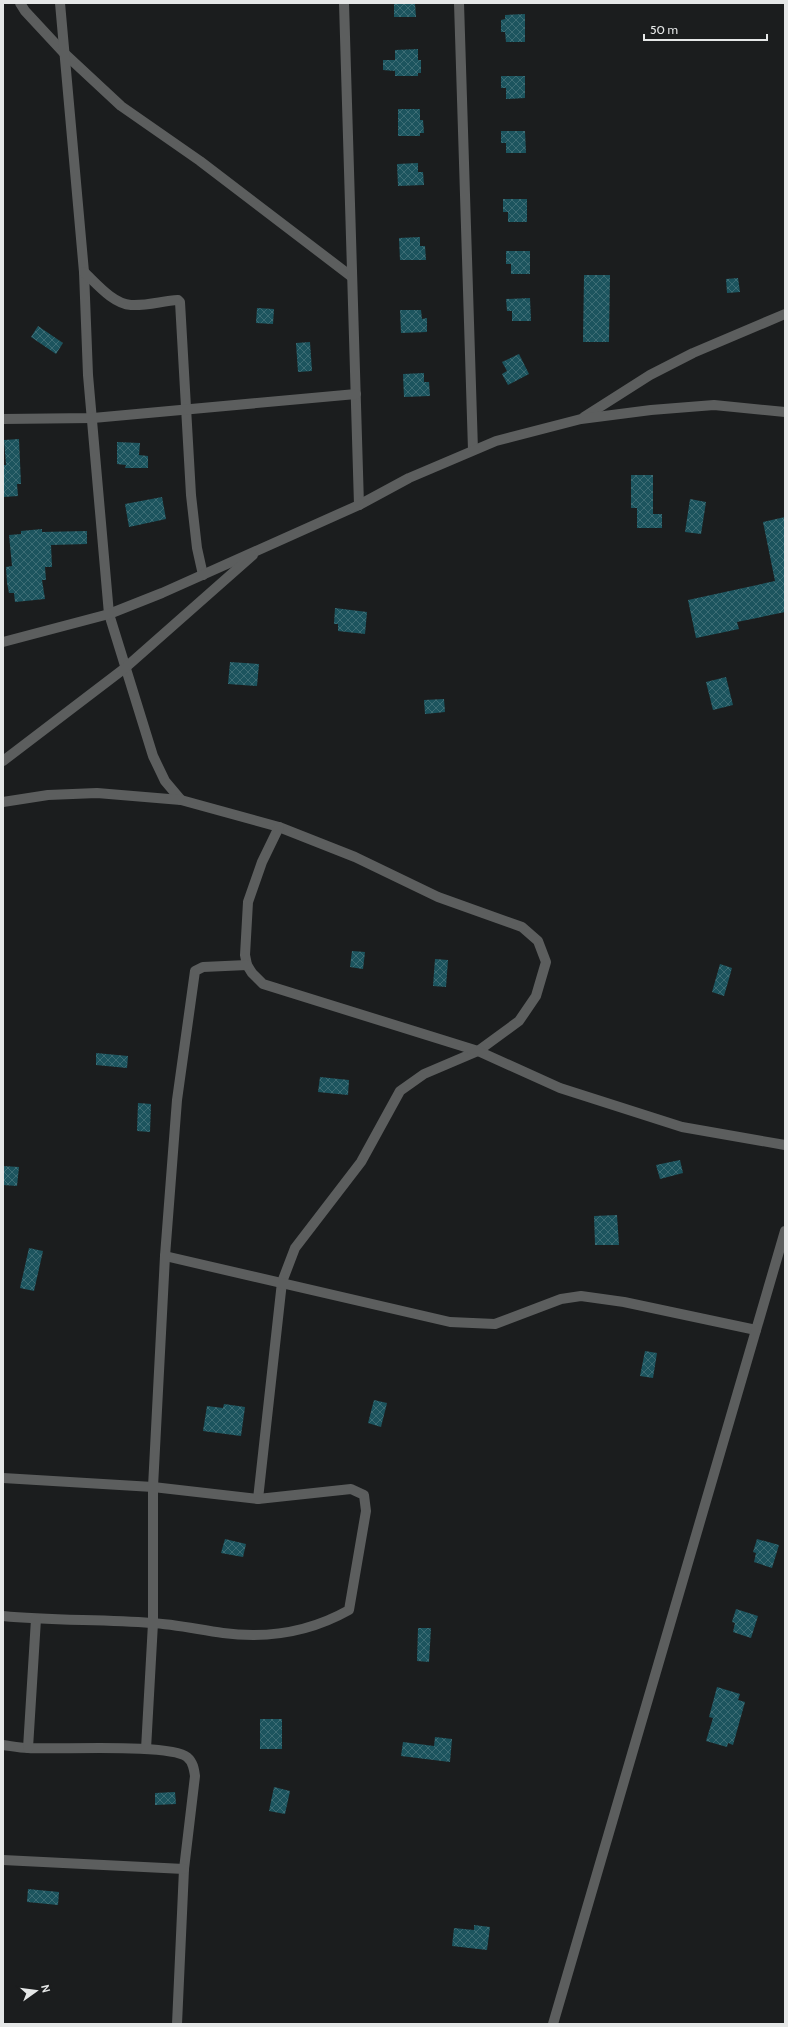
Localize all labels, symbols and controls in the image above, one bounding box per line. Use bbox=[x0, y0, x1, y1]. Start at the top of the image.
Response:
scale bar bbox=[644, 16, 767, 42]
text: 50 m bbox=[650, 22, 678, 37]
north arrow bbox=[16, 1971, 56, 2011]
text: N bbox=[38, 1983, 53, 1994]

